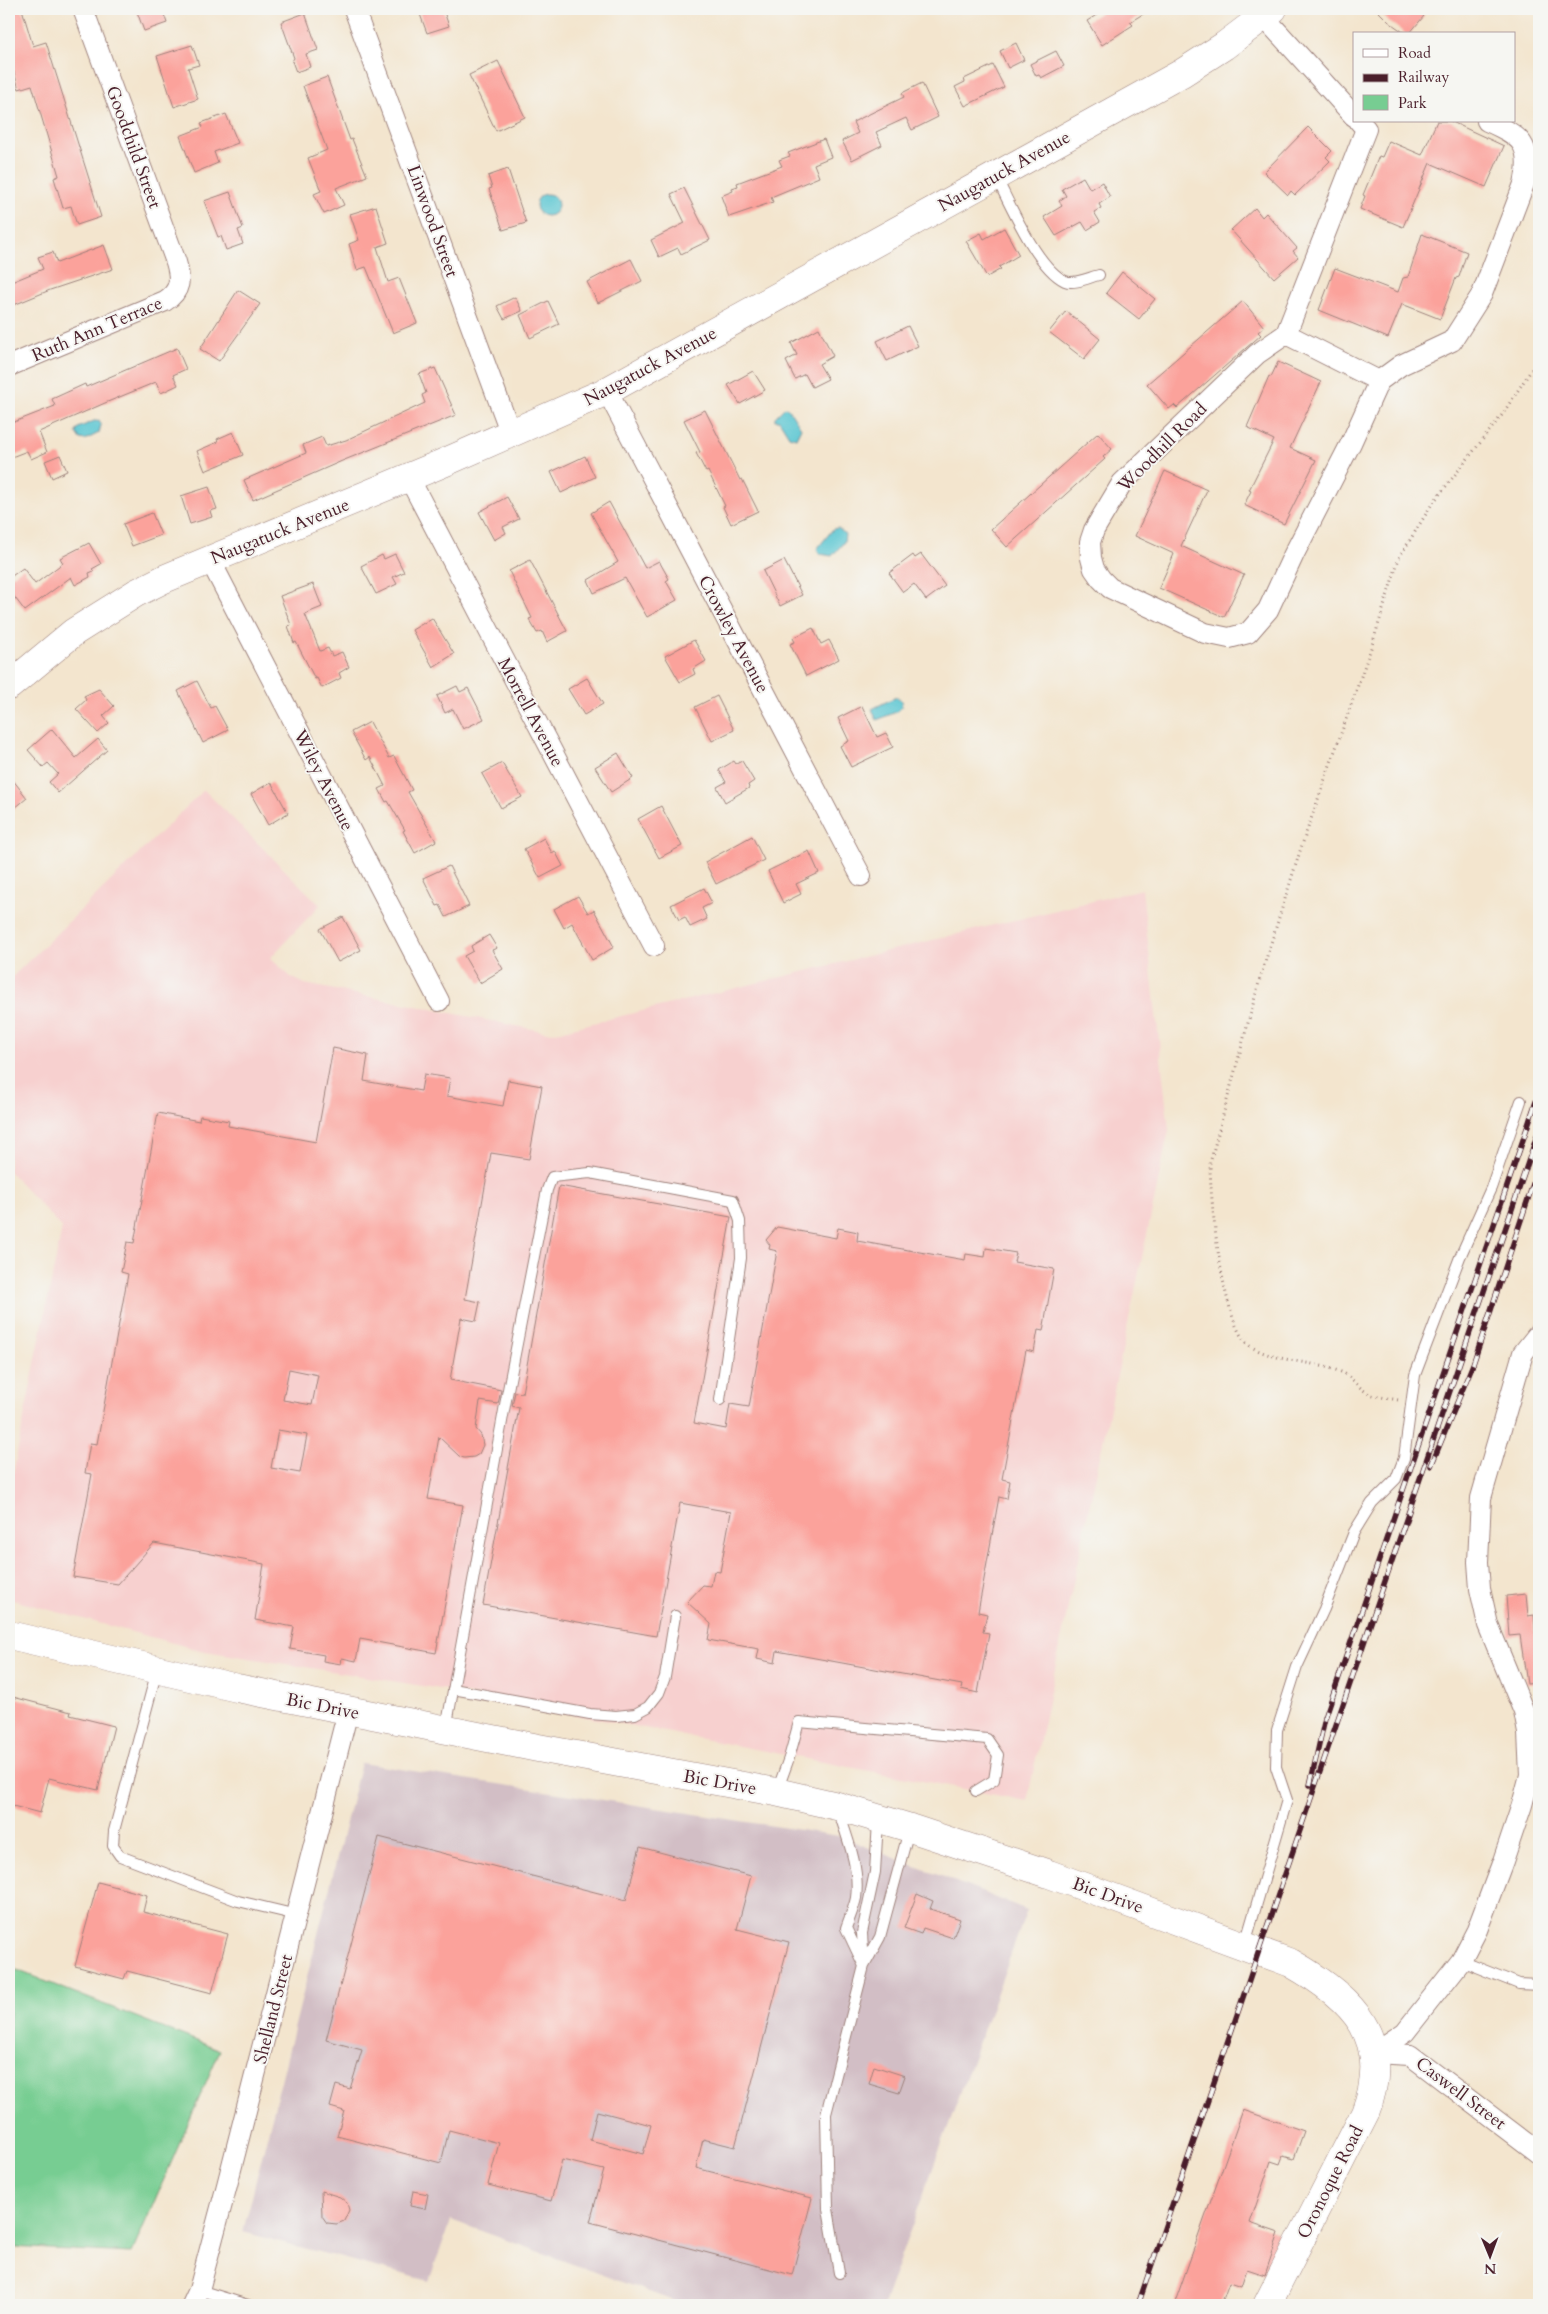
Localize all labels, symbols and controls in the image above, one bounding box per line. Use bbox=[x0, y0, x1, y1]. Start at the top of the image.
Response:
legend bbox=[1353, 32, 1516, 122]
text: Road bbox=[1398, 43, 1431, 63]
text: Railway bbox=[1398, 67, 1449, 87]
street label: Goodchild Street bbox=[100, 82, 167, 212]
text: Park bbox=[1398, 93, 1427, 113]
street label: Naugatuck Avenue bbox=[934, 125, 1075, 218]
street label: Linwood Street bbox=[401, 162, 465, 281]
street label: Ruth Ann Terrace bbox=[28, 291, 166, 368]
street label: Naugatuck Avenue bbox=[579, 321, 721, 412]
street label: Woodhill Road bbox=[1111, 397, 1213, 498]
street label: Naugatuck Avenue bbox=[207, 492, 353, 571]
street label: Crowley Avenue bbox=[692, 571, 775, 697]
street label: Morrell Avenue bbox=[491, 653, 570, 771]
street label: Wiley Avenue bbox=[287, 724, 360, 835]
street label: Bic Drive bbox=[284, 1687, 362, 1726]
street label: Bic Drive bbox=[681, 1764, 758, 1801]
street label: Bic Drive bbox=[1069, 1871, 1147, 1920]
street label: Shelland Street bbox=[248, 1951, 299, 2066]
street label: Caswell Street bbox=[1410, 2051, 1511, 2136]
street label: Oronoque Road bbox=[1291, 2121, 1370, 2243]
north arrow bbox=[1466, 2232, 1516, 2282]
text: N bbox=[1484, 2259, 1496, 2278]

